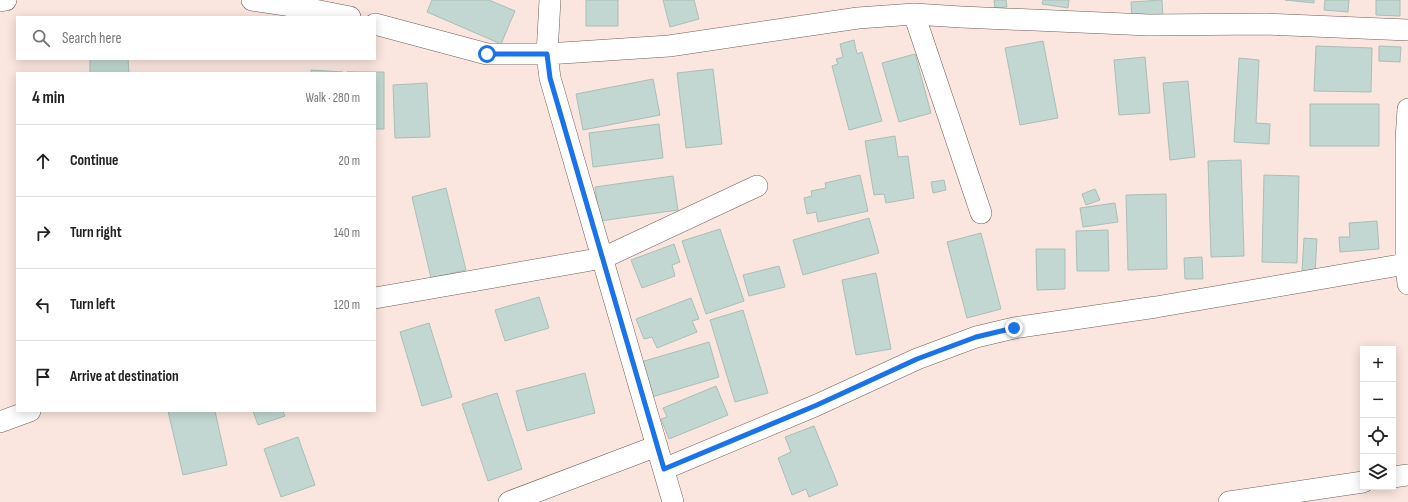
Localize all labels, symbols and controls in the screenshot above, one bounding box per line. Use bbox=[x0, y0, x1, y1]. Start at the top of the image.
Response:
search box bbox=[16, 16, 376, 60]
icon: search bbox=[30, 27, 52, 49]
text: Search here bbox=[62, 29, 122, 48]
route start bbox=[478, 45, 496, 63]
text: 4 min bbox=[32, 88, 65, 108]
text: Walk · 280 m bbox=[306, 90, 360, 106]
icon: ahead bbox=[32, 150, 54, 172]
text: Continue bbox=[70, 151, 119, 170]
text: 20 m bbox=[338, 153, 360, 169]
icon: right bbox=[32, 222, 54, 244]
text: Turn right bbox=[70, 223, 122, 242]
text: 140 m bbox=[334, 225, 360, 241]
icon: left bbox=[32, 294, 54, 316]
text: Turn left bbox=[70, 295, 115, 314]
text: 120 m bbox=[334, 297, 360, 313]
route end bbox=[1005, 319, 1023, 337]
map controls bbox=[1360, 346, 1396, 490]
button: + bbox=[1360, 346, 1396, 382]
icon: arrive bbox=[32, 366, 54, 388]
text: Arrive at destination bbox=[70, 367, 179, 386]
button: − bbox=[1360, 382, 1396, 418]
button: locate bbox=[1360, 418, 1396, 454]
button: layers bbox=[1360, 454, 1396, 490]

